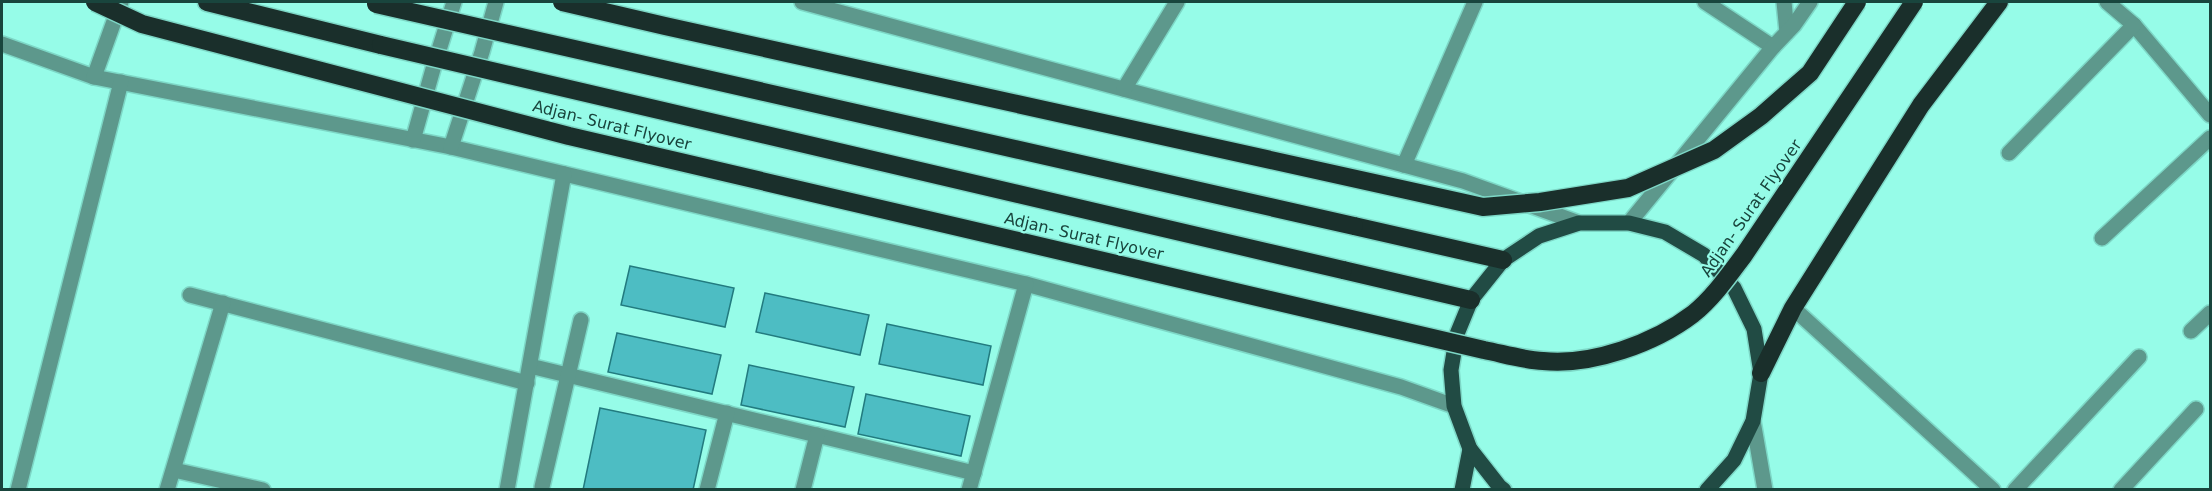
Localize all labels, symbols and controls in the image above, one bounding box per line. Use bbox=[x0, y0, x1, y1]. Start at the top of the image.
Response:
street label: Adjan- Surat Flyover bbox=[531, 96, 694, 154]
street label: Adjan- Surat Flyover bbox=[1696, 135, 1806, 280]
street label: Adjan- Surat Flyover bbox=[1002, 208, 1166, 264]

